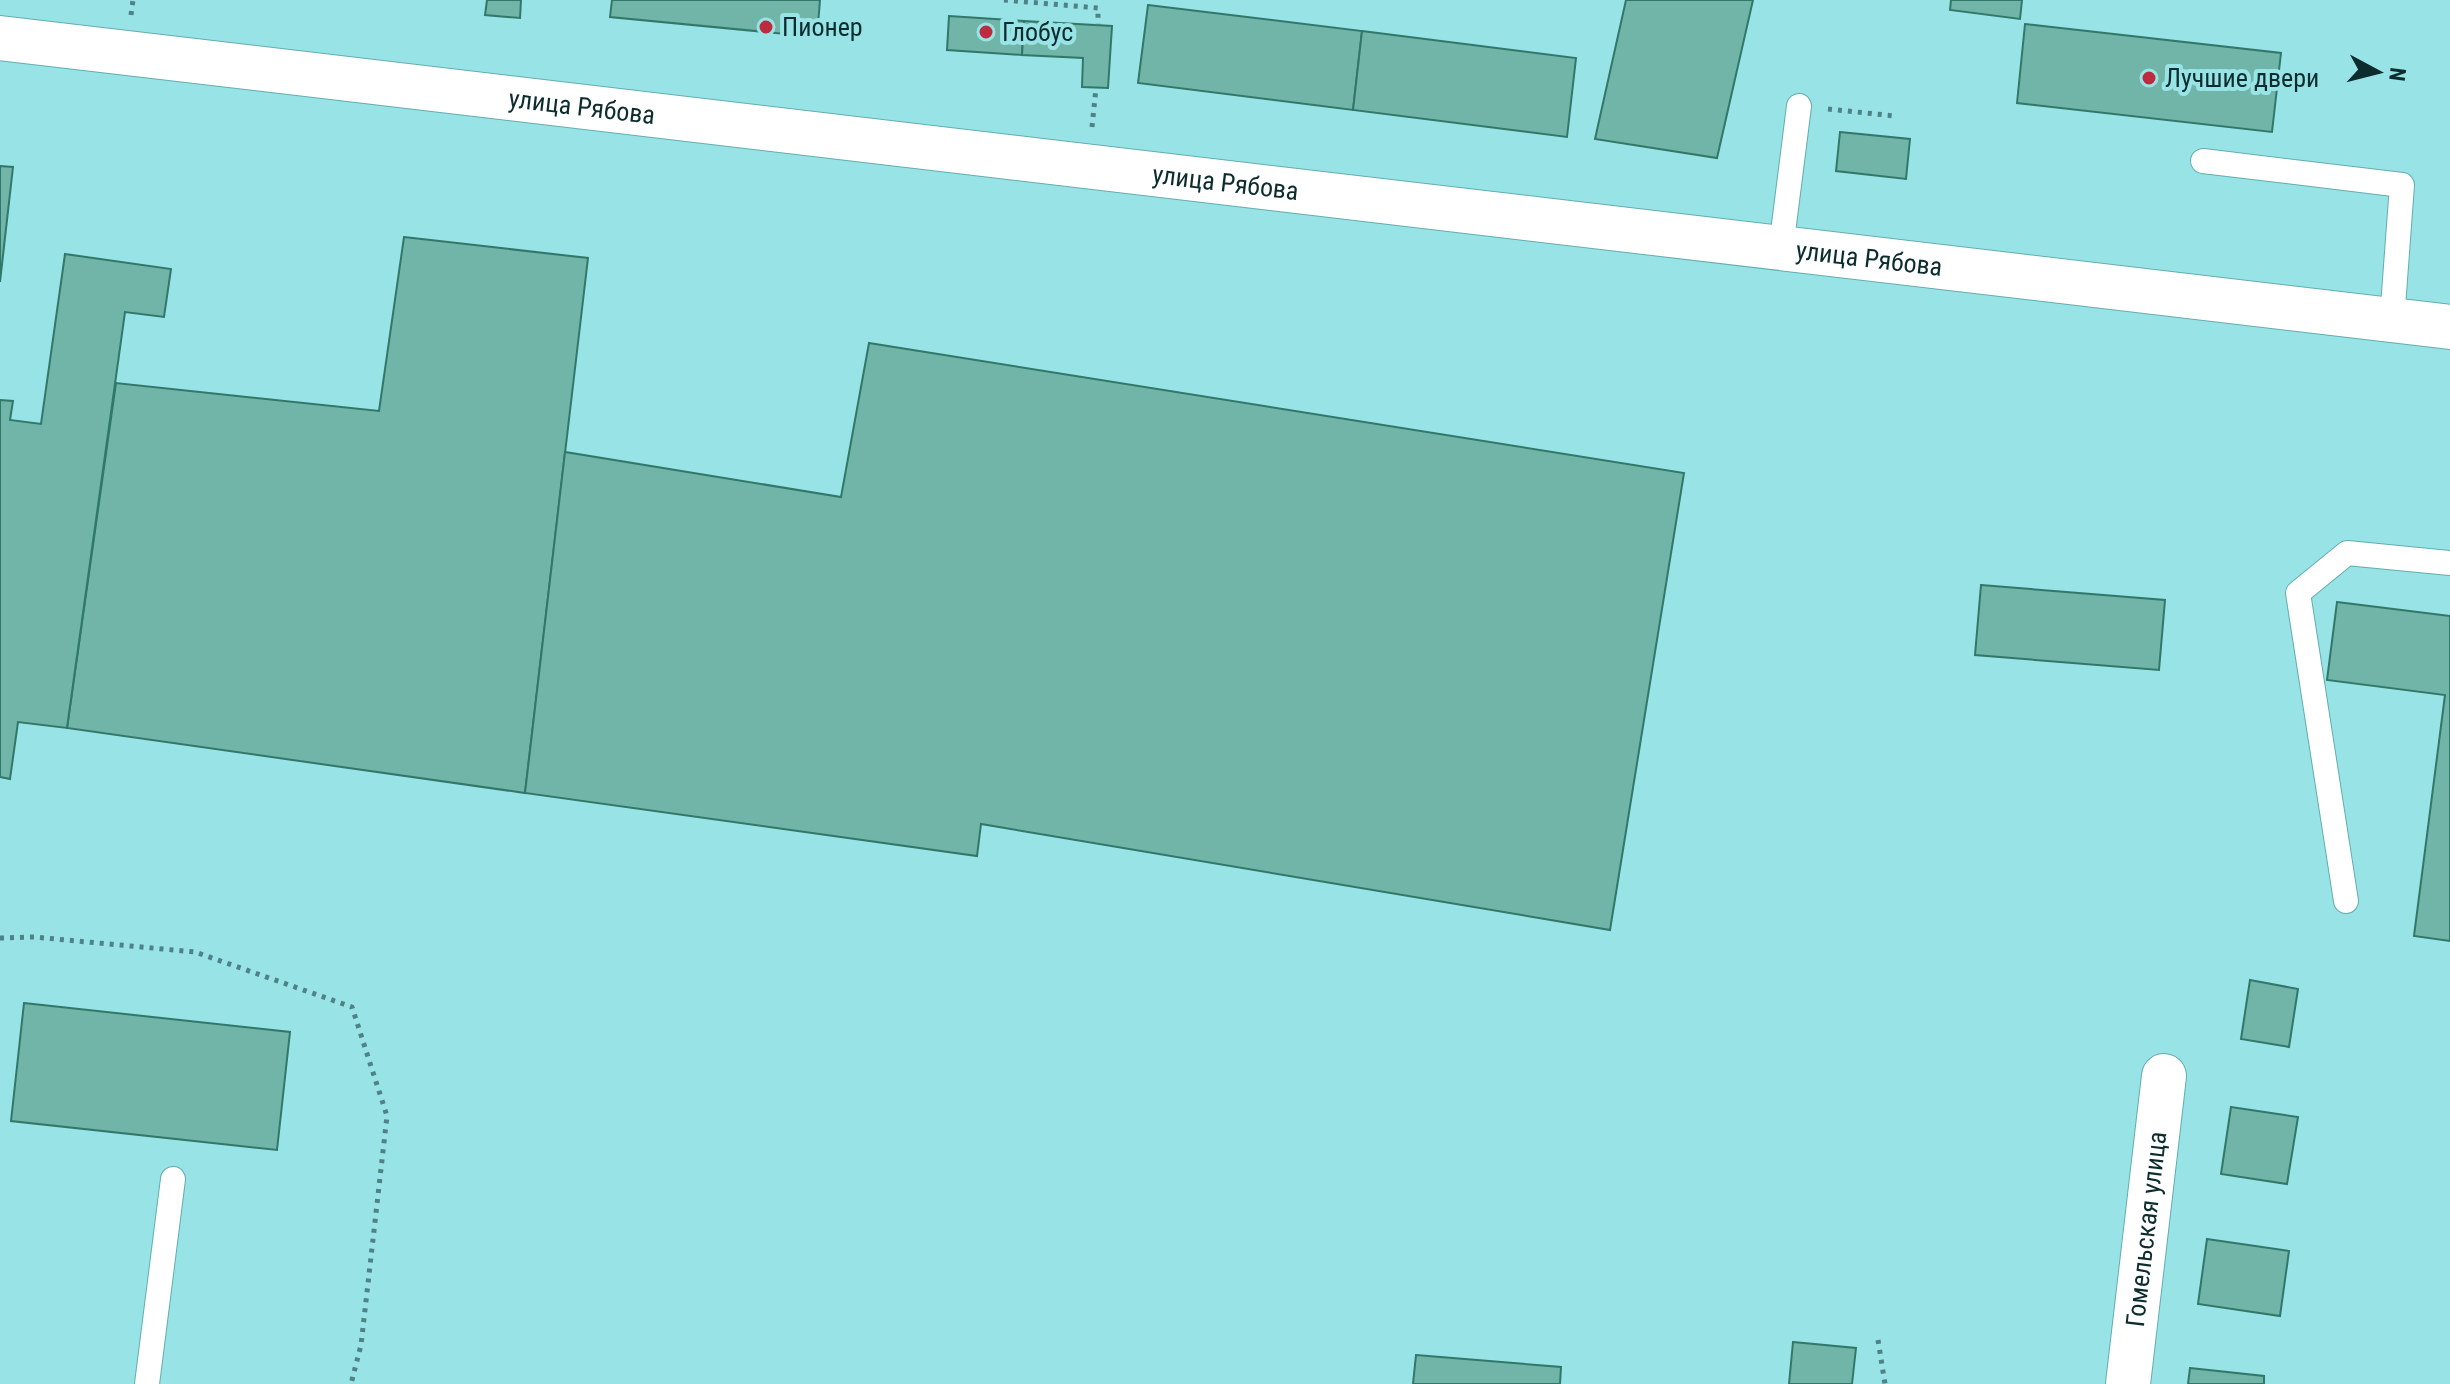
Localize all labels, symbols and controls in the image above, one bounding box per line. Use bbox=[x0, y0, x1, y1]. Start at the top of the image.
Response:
place label: Пионер bbox=[782, 12, 863, 42]
place label: Глобус bbox=[1002, 17, 1073, 47]
marker: Пионер bbox=[757, 18, 775, 36]
marker: Глобус bbox=[977, 23, 995, 41]
north arrow bbox=[2338, 32, 2418, 112]
place label: Лучшие двери bbox=[2165, 63, 2319, 93]
text: N bbox=[2384, 66, 2411, 83]
marker: Лучшие двери bbox=[2140, 69, 2158, 87]
street label: улица Рябова bbox=[507, 83, 657, 130]
street label: улица Рябова bbox=[1151, 159, 1300, 206]
street label: улица Рябова bbox=[1794, 235, 1944, 282]
street label: Гомельская улица bbox=[2120, 1130, 2172, 1328]

